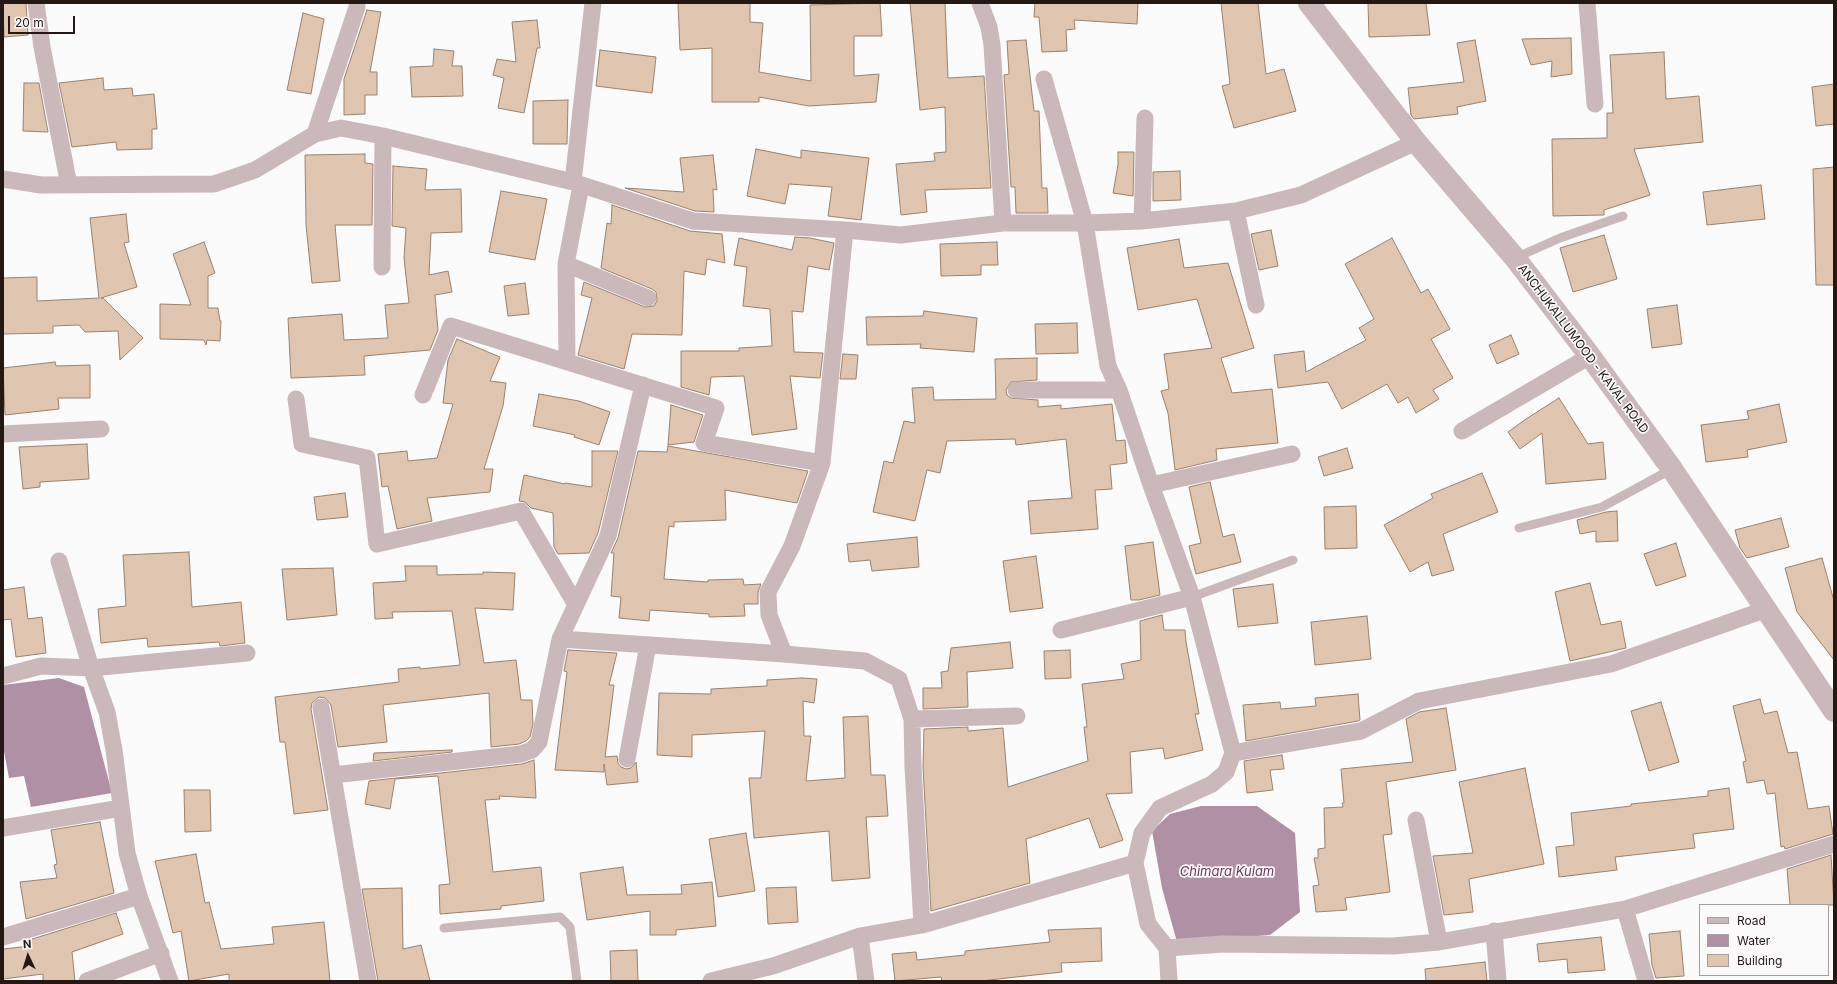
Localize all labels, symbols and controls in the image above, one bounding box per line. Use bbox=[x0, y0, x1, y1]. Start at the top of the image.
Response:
scale bar bbox=[10, 8, 77, 34]
text: 20 m bbox=[15, 15, 44, 30]
street label: ANCHUKALLUMOOD - KAVAL ROAD bbox=[1515, 262, 1651, 436]
water label: Chimara Kulam bbox=[1180, 864, 1274, 880]
legend bbox=[1699, 904, 1829, 976]
text: Road bbox=[1737, 913, 1766, 928]
text: Water bbox=[1737, 933, 1770, 948]
north arrow bbox=[8, 936, 48, 976]
text: N bbox=[22, 937, 32, 951]
text: Building bbox=[1737, 953, 1782, 968]

